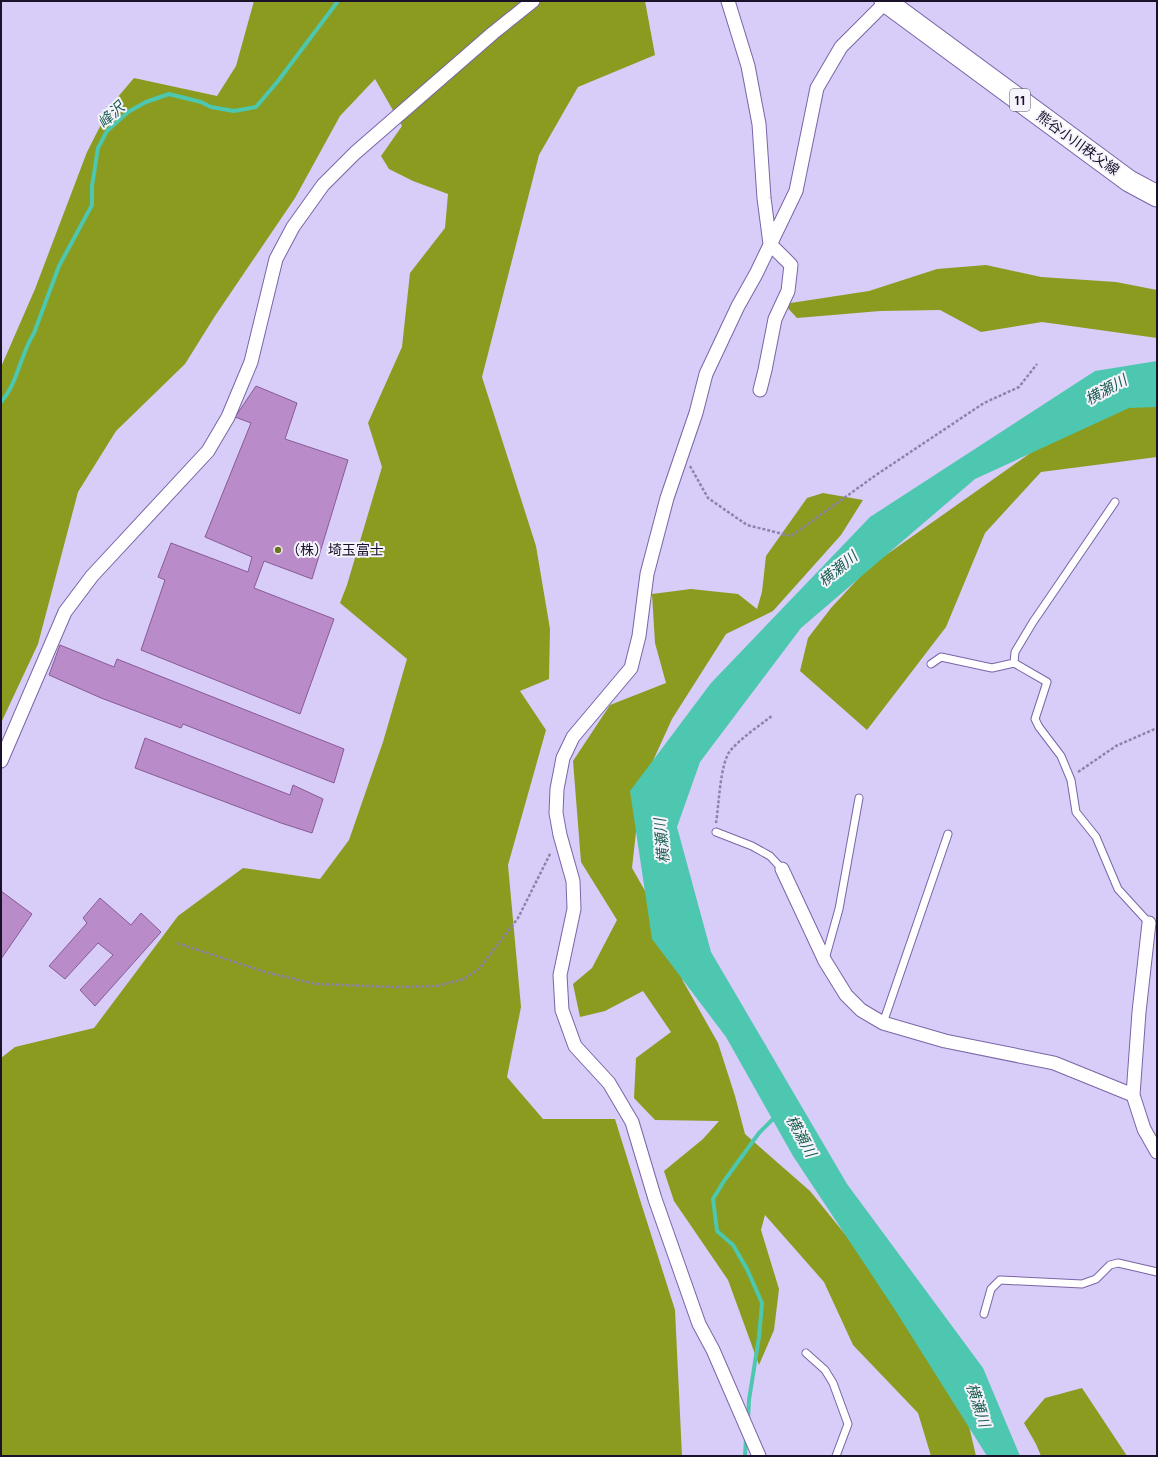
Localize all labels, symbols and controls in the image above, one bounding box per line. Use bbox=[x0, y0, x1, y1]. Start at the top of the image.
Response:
road number: 11 bbox=[1010, 89, 1030, 111]
water label: 峰沢 bbox=[93, 95, 130, 133]
street label: 熊谷小川秩父線 bbox=[1033, 106, 1124, 179]
water label: 横瀬川 bbox=[1081, 369, 1132, 410]
place label: （株）埼玉富士 bbox=[286, 540, 384, 559]
marker: （株）埼玉富士 bbox=[273, 545, 283, 555]
water label: 横瀬川 bbox=[814, 545, 863, 591]
water label: 横瀬川 bbox=[649, 816, 674, 864]
water label: 横瀬川 bbox=[781, 1111, 822, 1162]
water label: 横瀬川 bbox=[962, 1380, 996, 1431]

